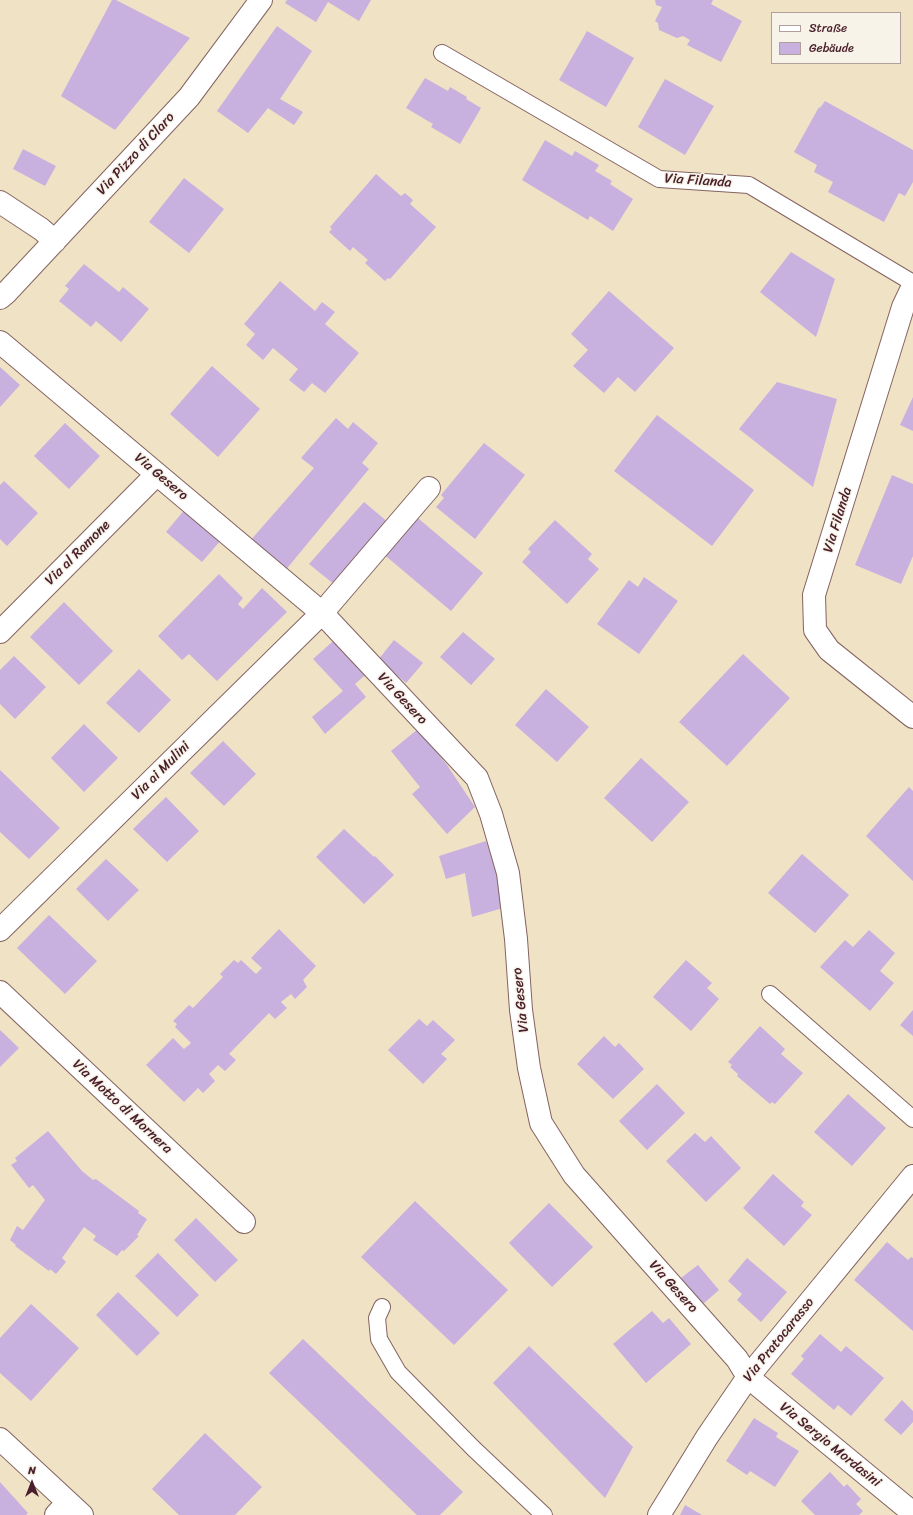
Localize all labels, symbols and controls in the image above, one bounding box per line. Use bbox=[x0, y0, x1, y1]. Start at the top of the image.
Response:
legend bbox=[771, 12, 901, 64]
text: Straße bbox=[809, 17, 847, 39]
text: Gebäude bbox=[809, 37, 854, 59]
street label: Via Pizzo di Claro bbox=[93, 109, 179, 199]
street label: Via Filanda bbox=[664, 170, 732, 192]
street label: Via Gesero bbox=[131, 450, 191, 504]
street label: Via Filanda bbox=[820, 485, 856, 555]
street label: Via al Ramone bbox=[42, 517, 114, 589]
street label: Via Gesero bbox=[374, 669, 430, 729]
street label: Via ai Mulini bbox=[128, 738, 194, 804]
street label: Via Gesero bbox=[509, 967, 533, 1033]
street label: Via Motto di Mornera bbox=[69, 1056, 175, 1158]
street label: Via Gesero bbox=[645, 1257, 701, 1317]
street label: Via Pratocarasso bbox=[740, 1295, 818, 1385]
street label: Via Sergio Mordasini bbox=[776, 1399, 884, 1491]
text: N bbox=[28, 1461, 36, 1480]
north arrow bbox=[12, 1463, 52, 1503]

